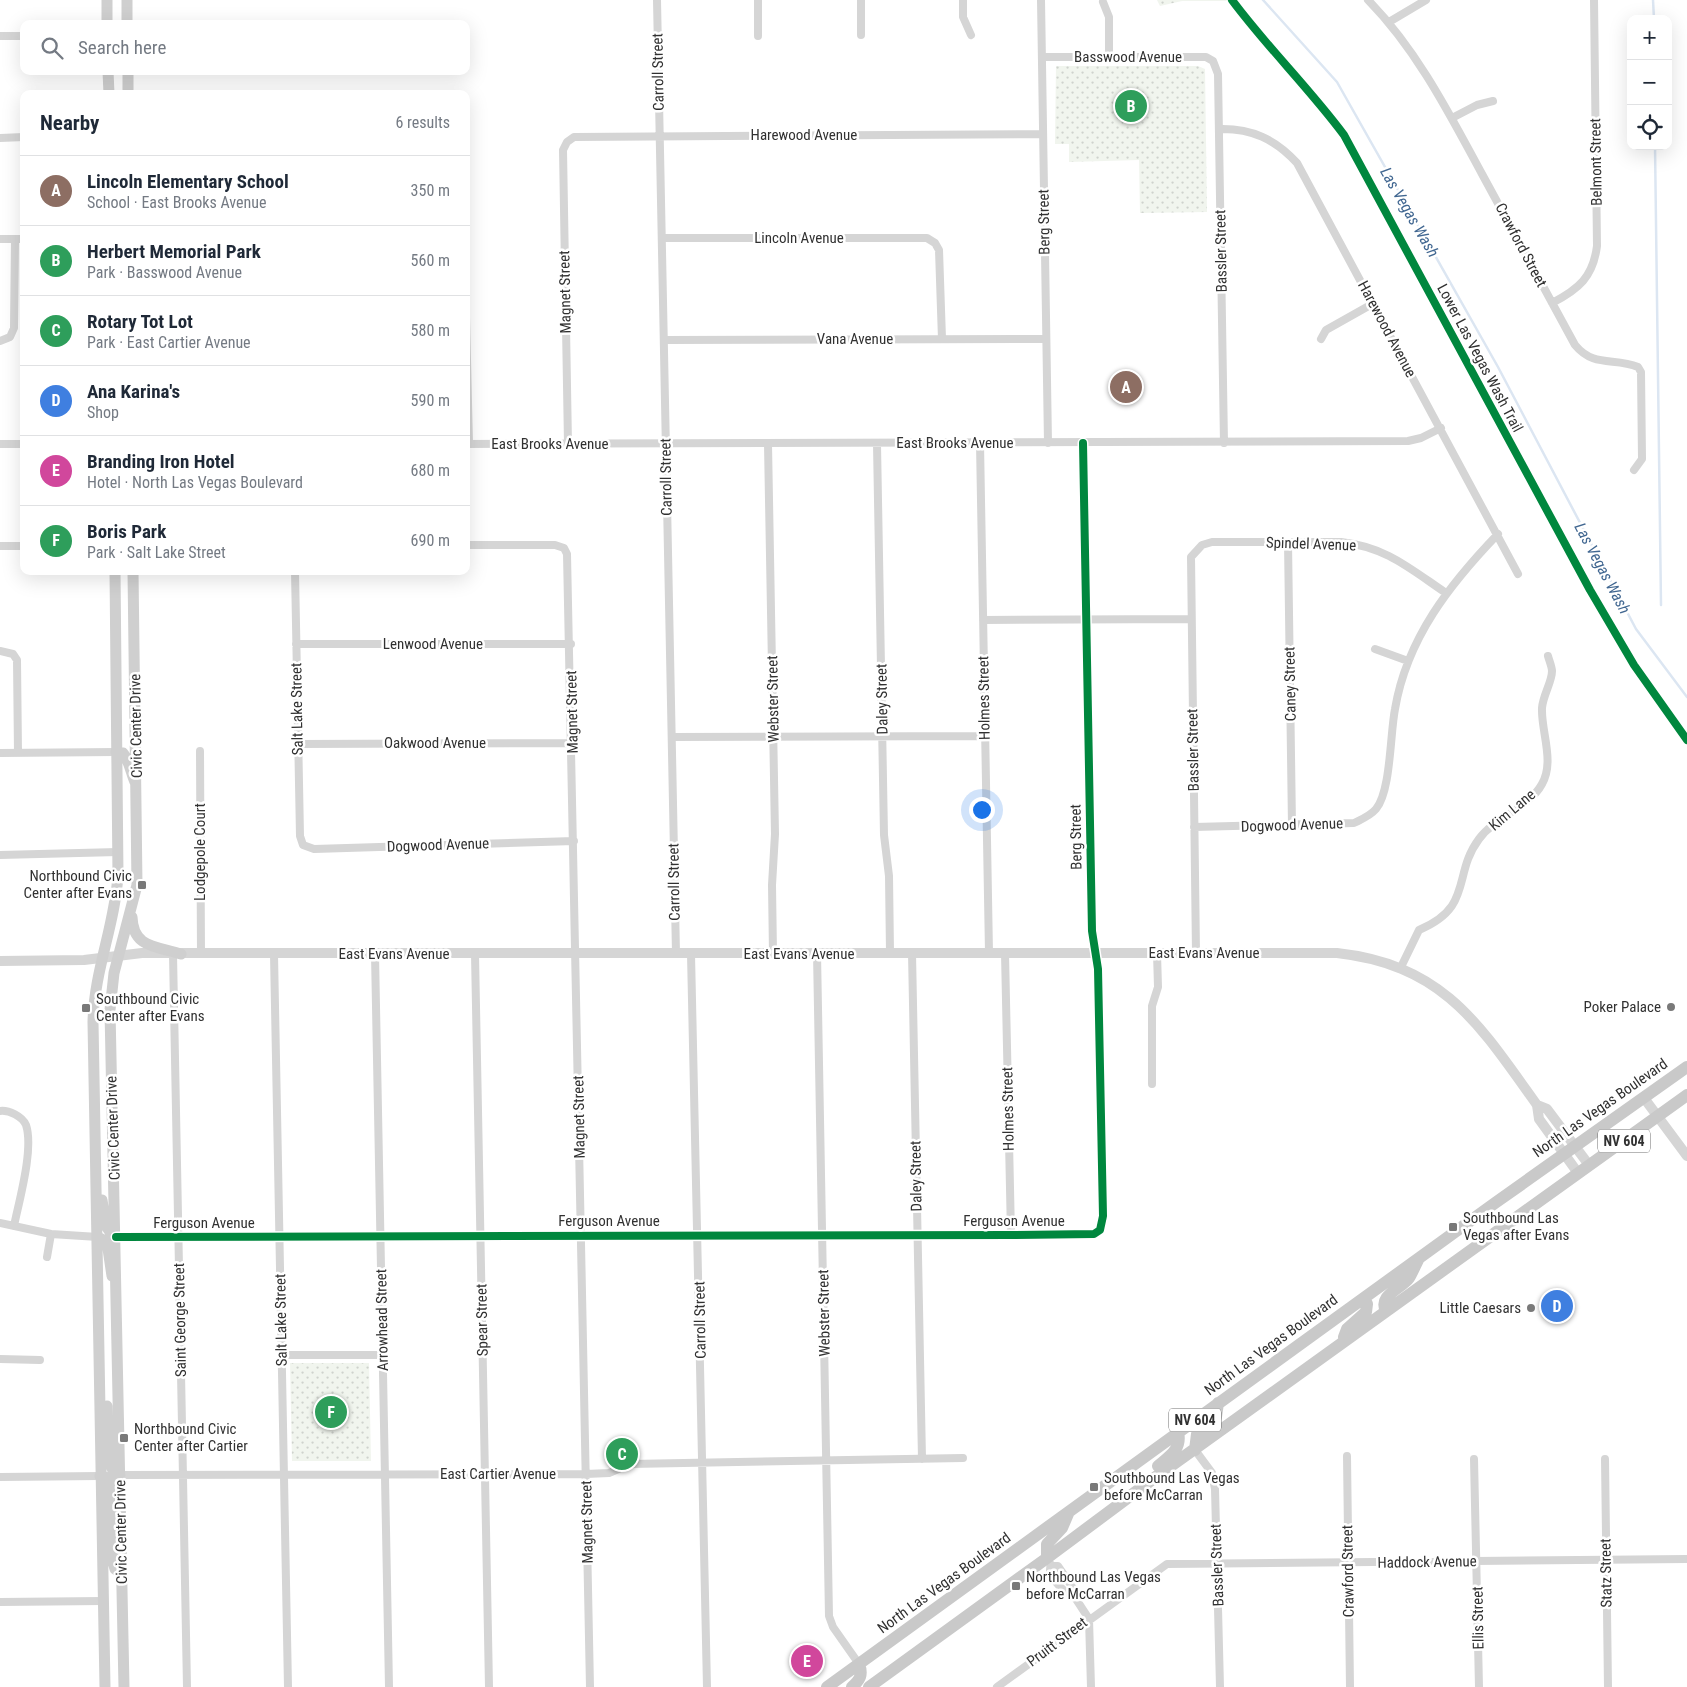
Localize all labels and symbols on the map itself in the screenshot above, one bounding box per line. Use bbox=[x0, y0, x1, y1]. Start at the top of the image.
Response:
street label: Carroll Street bbox=[648, 33, 668, 111]
street label: Basswood Avenue bbox=[1074, 48, 1182, 66]
pin: B bbox=[1115, 87, 1147, 125]
street label: Belmont Street bbox=[1586, 118, 1606, 206]
street label: Harewood Avenue bbox=[751, 126, 857, 144]
water label: Las Vegas Wash bbox=[1376, 164, 1443, 261]
street label: Berg Street bbox=[1034, 189, 1054, 255]
street label: Crawford Street bbox=[1491, 200, 1551, 290]
street label: Bassler Street bbox=[1211, 209, 1231, 293]
street label: Lincoln Avenue bbox=[754, 229, 844, 247]
street label: Magnet Street bbox=[555, 250, 575, 334]
street label: Harewood Avenue bbox=[1354, 278, 1420, 380]
street label: Lower Las Vegas Wash Trail bbox=[1433, 281, 1527, 435]
street label: Vana Avenue bbox=[817, 330, 893, 348]
pin: A bbox=[1110, 368, 1142, 406]
street label: East Brooks Avenue bbox=[896, 434, 1014, 452]
street label: East Brooks Avenue bbox=[491, 435, 609, 453]
street label: Carroll Street bbox=[656, 438, 676, 516]
water label: Las Vegas Wash bbox=[1571, 519, 1635, 617]
street label: Spindel Avenue bbox=[1265, 533, 1357, 555]
street label: Lenwood Avenue bbox=[383, 635, 483, 653]
street label: Caney Street bbox=[1280, 646, 1300, 722]
street label: Webster Street bbox=[763, 655, 783, 743]
street label: Holmes Street bbox=[974, 656, 994, 740]
street label: Salt Lake Street bbox=[287, 662, 307, 756]
street label: Daley Street bbox=[872, 663, 892, 735]
street label: Magnet Street bbox=[562, 670, 582, 754]
street label: Civic Center Drive bbox=[126, 674, 146, 778]
street label: Bassler Street bbox=[1183, 708, 1203, 792]
street label: Oakwood Avenue bbox=[384, 734, 486, 752]
street label: Kim Lane bbox=[1485, 785, 1539, 835]
your location bbox=[969, 797, 995, 823]
street label: Lodgepole Court bbox=[191, 803, 209, 901]
street label: Berg Street bbox=[1066, 804, 1086, 870]
street label: Dogwood Avenue bbox=[1241, 814, 1343, 836]
street label: Dogwood Avenue bbox=[387, 834, 489, 856]
street label: Carroll Street bbox=[664, 843, 684, 921]
place label: Northbound Civic Center after Evans bbox=[23, 867, 132, 902]
marker: Northbound Civic Center after Evans bbox=[136, 879, 148, 891]
street label: East Evans Avenue bbox=[1149, 944, 1259, 962]
street label: East Evans Avenue bbox=[339, 945, 449, 963]
street label: East Evans Avenue bbox=[744, 945, 854, 963]
place label: Southbound Civic Center after Evans bbox=[96, 990, 205, 1025]
place label: Poker Palace bbox=[1584, 998, 1661, 1016]
marker: Poker Palace bbox=[1665, 1001, 1677, 1013]
marker: Southbound Civic Center after Evans bbox=[80, 1002, 92, 1014]
street label: North Las Vegas Boulevard bbox=[1529, 1055, 1671, 1161]
street label: Holmes Street bbox=[998, 1067, 1018, 1151]
street label: Magnet Street bbox=[569, 1075, 589, 1159]
street label: Civic Center Drive bbox=[102, 1076, 124, 1180]
road number: NV 604 bbox=[1598, 1130, 1650, 1152]
street label: Daley Street bbox=[906, 1140, 926, 1212]
place label: Southbound Las Vegas after Evans bbox=[1463, 1209, 1569, 1244]
street label: Ferguson Avenue bbox=[558, 1212, 660, 1230]
street label: Ferguson Avenue bbox=[963, 1212, 1065, 1230]
street label: Ferguson Avenue bbox=[153, 1214, 255, 1232]
marker: Southbound Las Vegas after Evans bbox=[1447, 1221, 1459, 1233]
street label: Saint George Street bbox=[170, 1263, 190, 1377]
street label: Arrowhead Street bbox=[372, 1269, 392, 1371]
street label: Webster Street bbox=[814, 1269, 834, 1357]
street label: Salt Lake Street bbox=[271, 1273, 291, 1367]
street label: Carroll Street bbox=[690, 1281, 710, 1359]
street label: Spear Street bbox=[472, 1284, 492, 1356]
pin: D bbox=[1541, 1287, 1573, 1325]
street label: North Las Vegas Boulevard bbox=[1201, 1291, 1341, 1399]
place label: Little Caesars bbox=[1439, 1299, 1521, 1317]
marker: Little Caesars bbox=[1525, 1302, 1537, 1314]
pin: F bbox=[315, 1393, 347, 1431]
road number: NV 604 bbox=[1169, 1408, 1221, 1432]
place label: Northbound Civic Center after Cartier bbox=[134, 1420, 248, 1455]
marker: Northbound Civic Center after Cartier bbox=[118, 1432, 130, 1444]
pin: C bbox=[606, 1435, 638, 1473]
street label: East Cartier Avenue bbox=[440, 1465, 556, 1483]
place label: Southbound Las Vegas before McCarran bbox=[1104, 1469, 1240, 1504]
street label: Civic Center Drive bbox=[111, 1480, 131, 1584]
street label: Magnet Street bbox=[577, 1480, 597, 1564]
marker: Southbound Las Vegas before McCarran bbox=[1088, 1481, 1100, 1493]
street label: Bassler Street bbox=[1207, 1523, 1227, 1607]
street label: Crawford Street bbox=[1338, 1525, 1358, 1617]
street label: North Las Vegas Boulevard bbox=[874, 1529, 1014, 1637]
street label: Statz Street bbox=[1596, 1538, 1616, 1608]
street label: Haddock Avenue bbox=[1377, 1552, 1477, 1572]
place label: Northbound Las Vegas before McCarran bbox=[1026, 1568, 1161, 1603]
marker: Northbound Las Vegas before McCarran bbox=[1010, 1580, 1022, 1592]
street label: Ellis Street bbox=[1468, 1586, 1488, 1650]
street label: Pruitt Street bbox=[1023, 1613, 1091, 1671]
pin: E bbox=[791, 1642, 823, 1680]

